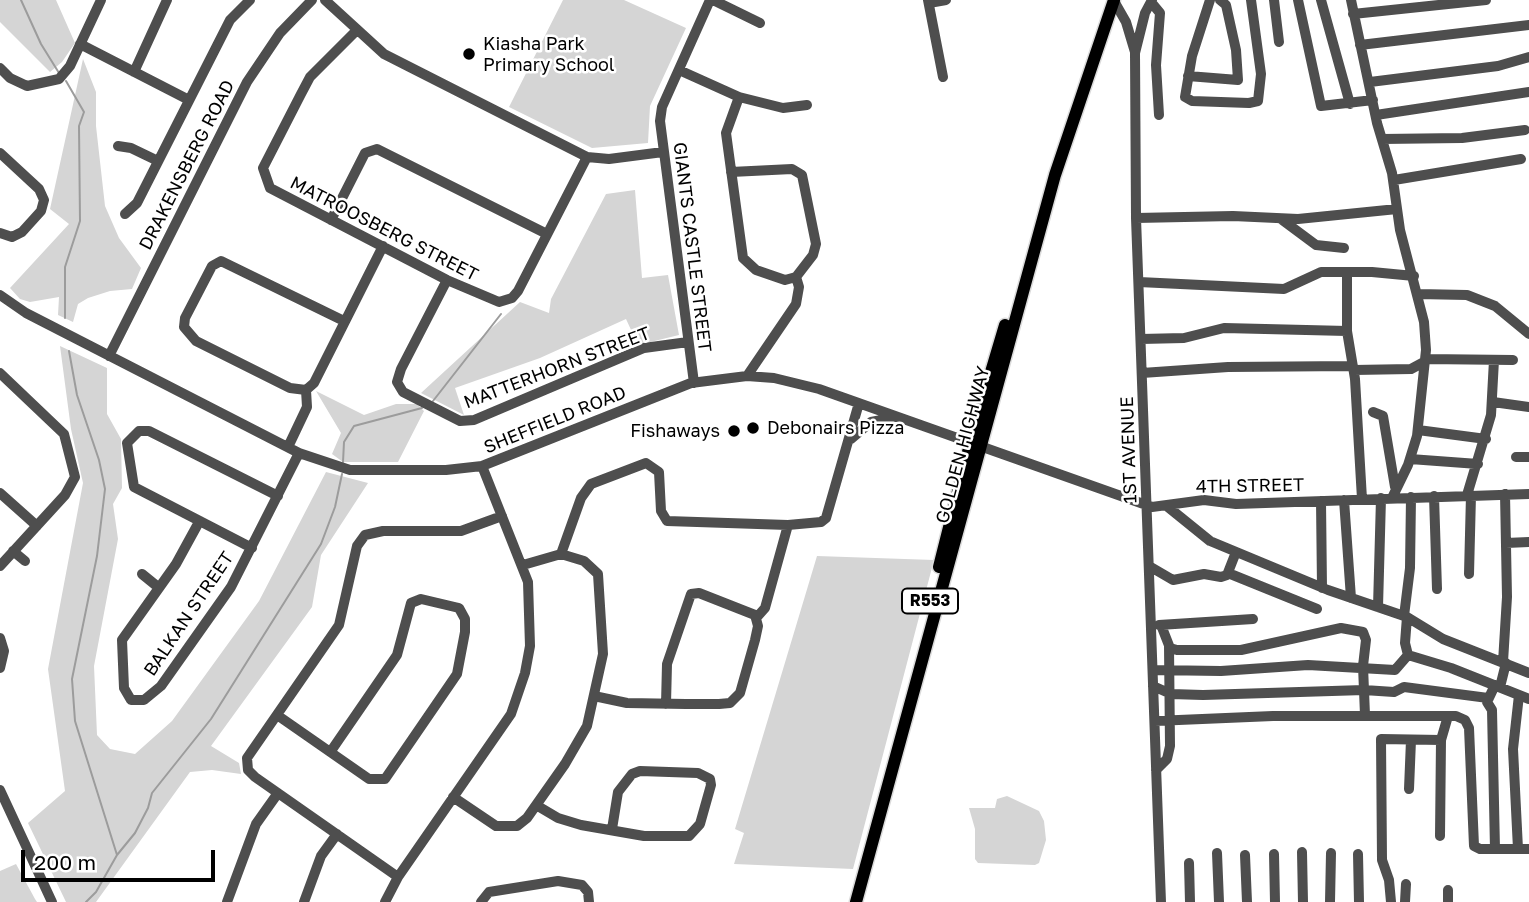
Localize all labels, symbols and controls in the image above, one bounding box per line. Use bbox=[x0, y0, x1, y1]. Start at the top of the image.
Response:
place label: Kiasha Park Primary School bbox=[483, 33, 615, 76]
marker: Kiasha Park Primary School bbox=[461, 46, 477, 62]
street label: DRAKENSBERG ROAD bbox=[135, 76, 239, 254]
street label: GIANTS CASTLE STREET bbox=[668, 141, 716, 353]
street label: MATROOSBERG STREET bbox=[286, 172, 482, 286]
street label: MATTERHORN STREET bbox=[461, 322, 653, 414]
street label: GOLDEN HIGHWAY bbox=[932, 364, 994, 526]
street label: SHEFFIELD ROAD bbox=[481, 382, 629, 458]
street label: 1ST AVENUE bbox=[1116, 396, 1142, 504]
place label: Debonairs Pizza bbox=[767, 417, 904, 439]
place label: Fishaways bbox=[630, 420, 720, 442]
marker: Debonairs Pizza bbox=[745, 420, 761, 436]
marker: Fishaways bbox=[726, 423, 742, 439]
street label: 4TH STREET bbox=[1196, 474, 1304, 498]
street label: BALKAN STREET bbox=[139, 548, 239, 680]
road number: R553 bbox=[902, 588, 958, 614]
scale bar bbox=[24, 836, 219, 880]
text: 200 m bbox=[34, 849, 96, 875]

